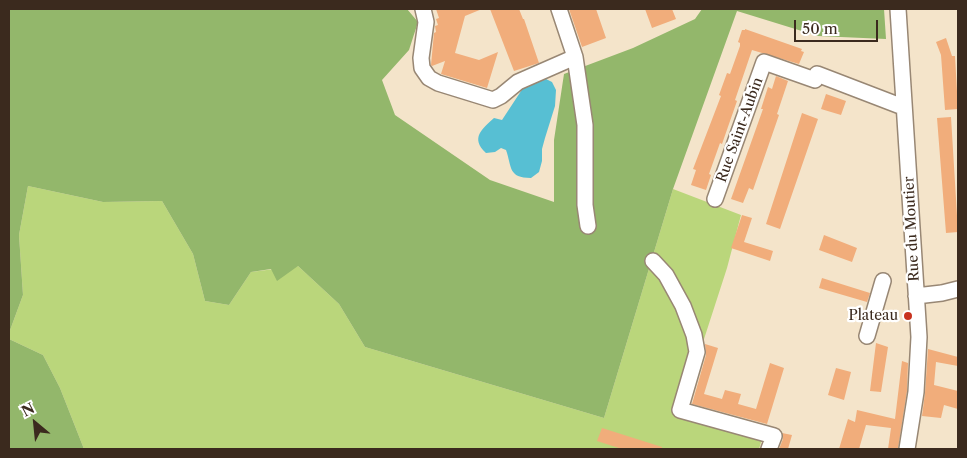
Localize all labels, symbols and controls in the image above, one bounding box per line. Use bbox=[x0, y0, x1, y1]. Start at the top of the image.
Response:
scale bar bbox=[797, 10, 881, 42]
text: 50 m bbox=[802, 19, 838, 38]
street label: Rue Saint-Aubin bbox=[713, 75, 767, 185]
street label: Rue du Moutier bbox=[901, 176, 923, 282]
place label: Plateau bbox=[848, 308, 898, 324]
marker: Plateau bbox=[902, 310, 914, 322]
north arrow bbox=[10, 398, 60, 448]
text: N bbox=[18, 399, 38, 421]

